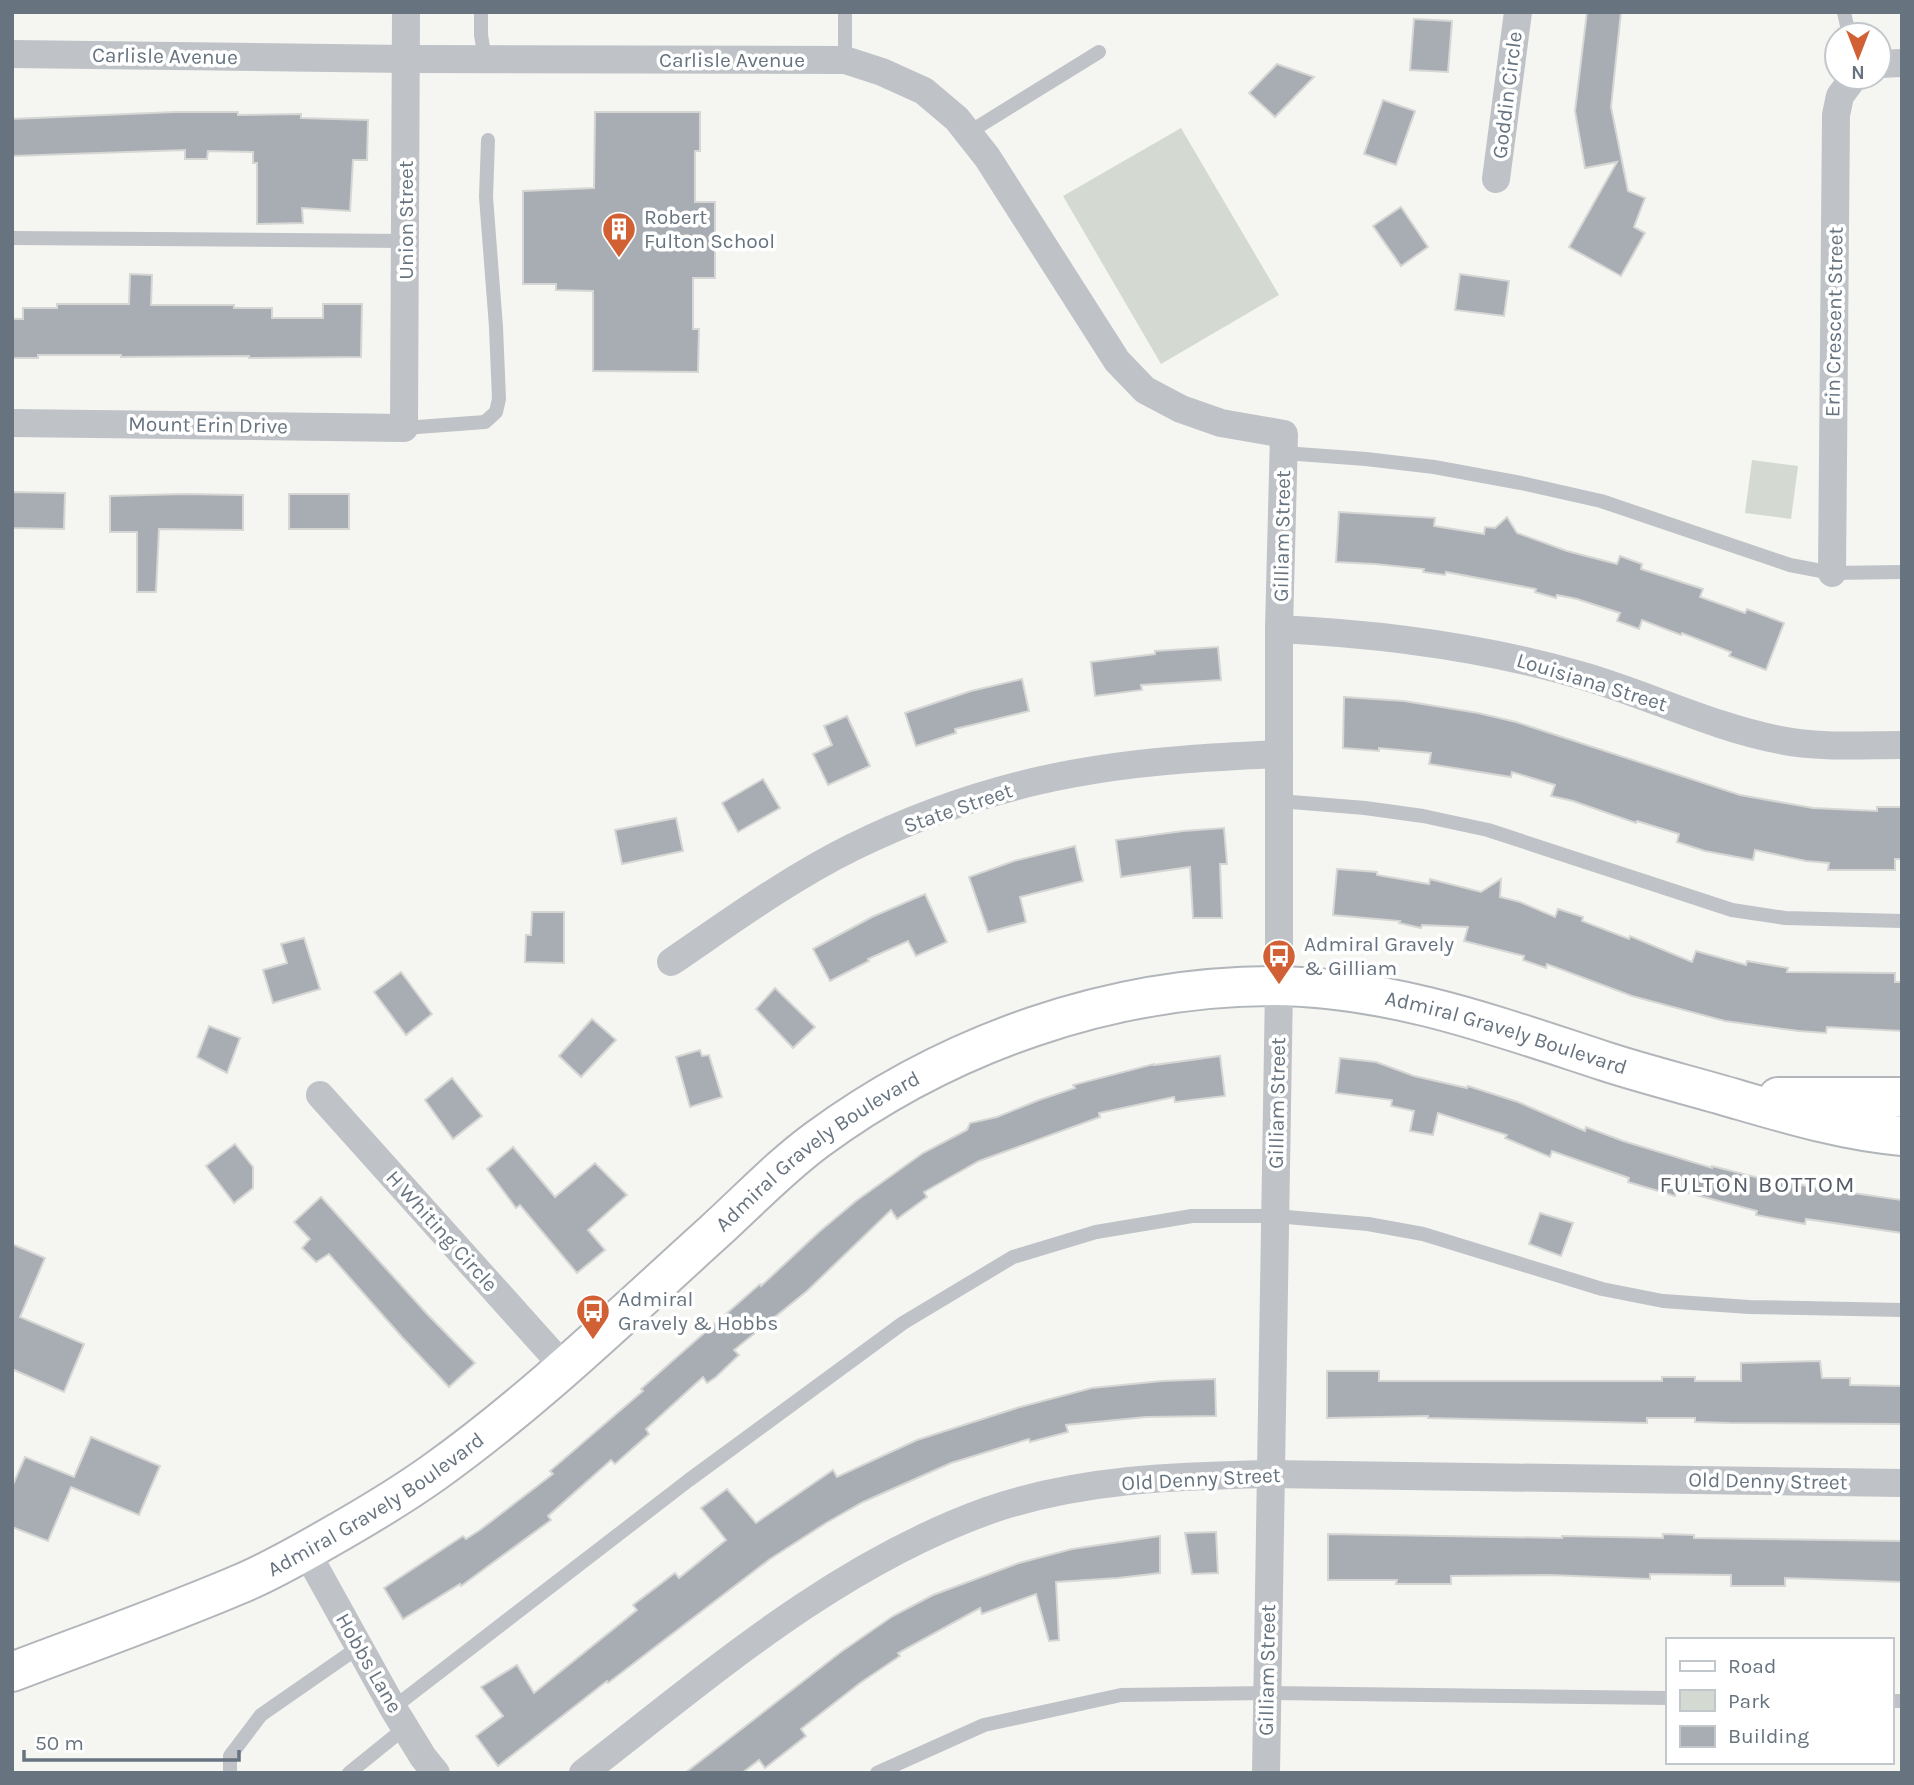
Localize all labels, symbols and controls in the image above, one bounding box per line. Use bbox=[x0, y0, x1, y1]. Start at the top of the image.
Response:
north arrow bbox=[1823, 21, 1893, 91]
street label: Goddin Circle bbox=[1487, 30, 1527, 160]
street label: Carlisle Avenue bbox=[92, 43, 238, 69]
street label: Carlisle Avenue bbox=[659, 48, 805, 72]
text: N bbox=[1851, 61, 1865, 83]
street label: Union Street bbox=[394, 160, 418, 280]
place label: Robert Fulton School bbox=[644, 205, 775, 253]
building icon: Robert Fulton School bbox=[600, 210, 638, 259]
street label: Erin Crescent Street bbox=[1820, 226, 1848, 417]
street label: Mount Erin Drive bbox=[128, 412, 288, 438]
street label: Gilliam Street bbox=[1269, 470, 1295, 602]
street label: Louisiana Street bbox=[1514, 648, 1670, 716]
street label: State Street bbox=[900, 778, 1016, 838]
place label: Admiral Gravely & Gilliam bbox=[1304, 932, 1454, 980]
bus stop icon: Admiral Gravely & Gilliam bbox=[1260, 937, 1298, 986]
street label: Admiral Gravely Boulevard bbox=[1383, 986, 1630, 1079]
street label: Gilliam Street bbox=[1264, 1037, 1290, 1169]
street label: Admiral Gravely Boulevard bbox=[711, 1066, 924, 1236]
street label: H Whiting Circle bbox=[381, 1166, 503, 1296]
district label: FULTON BOTTOM bbox=[1660, 1171, 1856, 1198]
place label: Admiral Gravely & Hobbs bbox=[618, 1287, 778, 1335]
bus stop icon: Admiral Gravely & Hobbs bbox=[574, 1292, 612, 1341]
street label: Admiral Gravely Boulevard bbox=[264, 1427, 489, 1581]
street label: Old Denny Street bbox=[1121, 1463, 1281, 1495]
street label: Old Denny Street bbox=[1688, 1468, 1848, 1494]
street label: Gilliam Street bbox=[1254, 1604, 1280, 1736]
street label: Hobbs Lane bbox=[331, 1609, 407, 1717]
legend bbox=[1666, 1638, 1893, 1764]
text: Road bbox=[1728, 1654, 1776, 1678]
text: Park bbox=[1728, 1689, 1771, 1713]
scale bar bbox=[24, 1718, 240, 1762]
text: Building bbox=[1728, 1724, 1809, 1748]
text: 50 m bbox=[35, 1731, 84, 1755]

